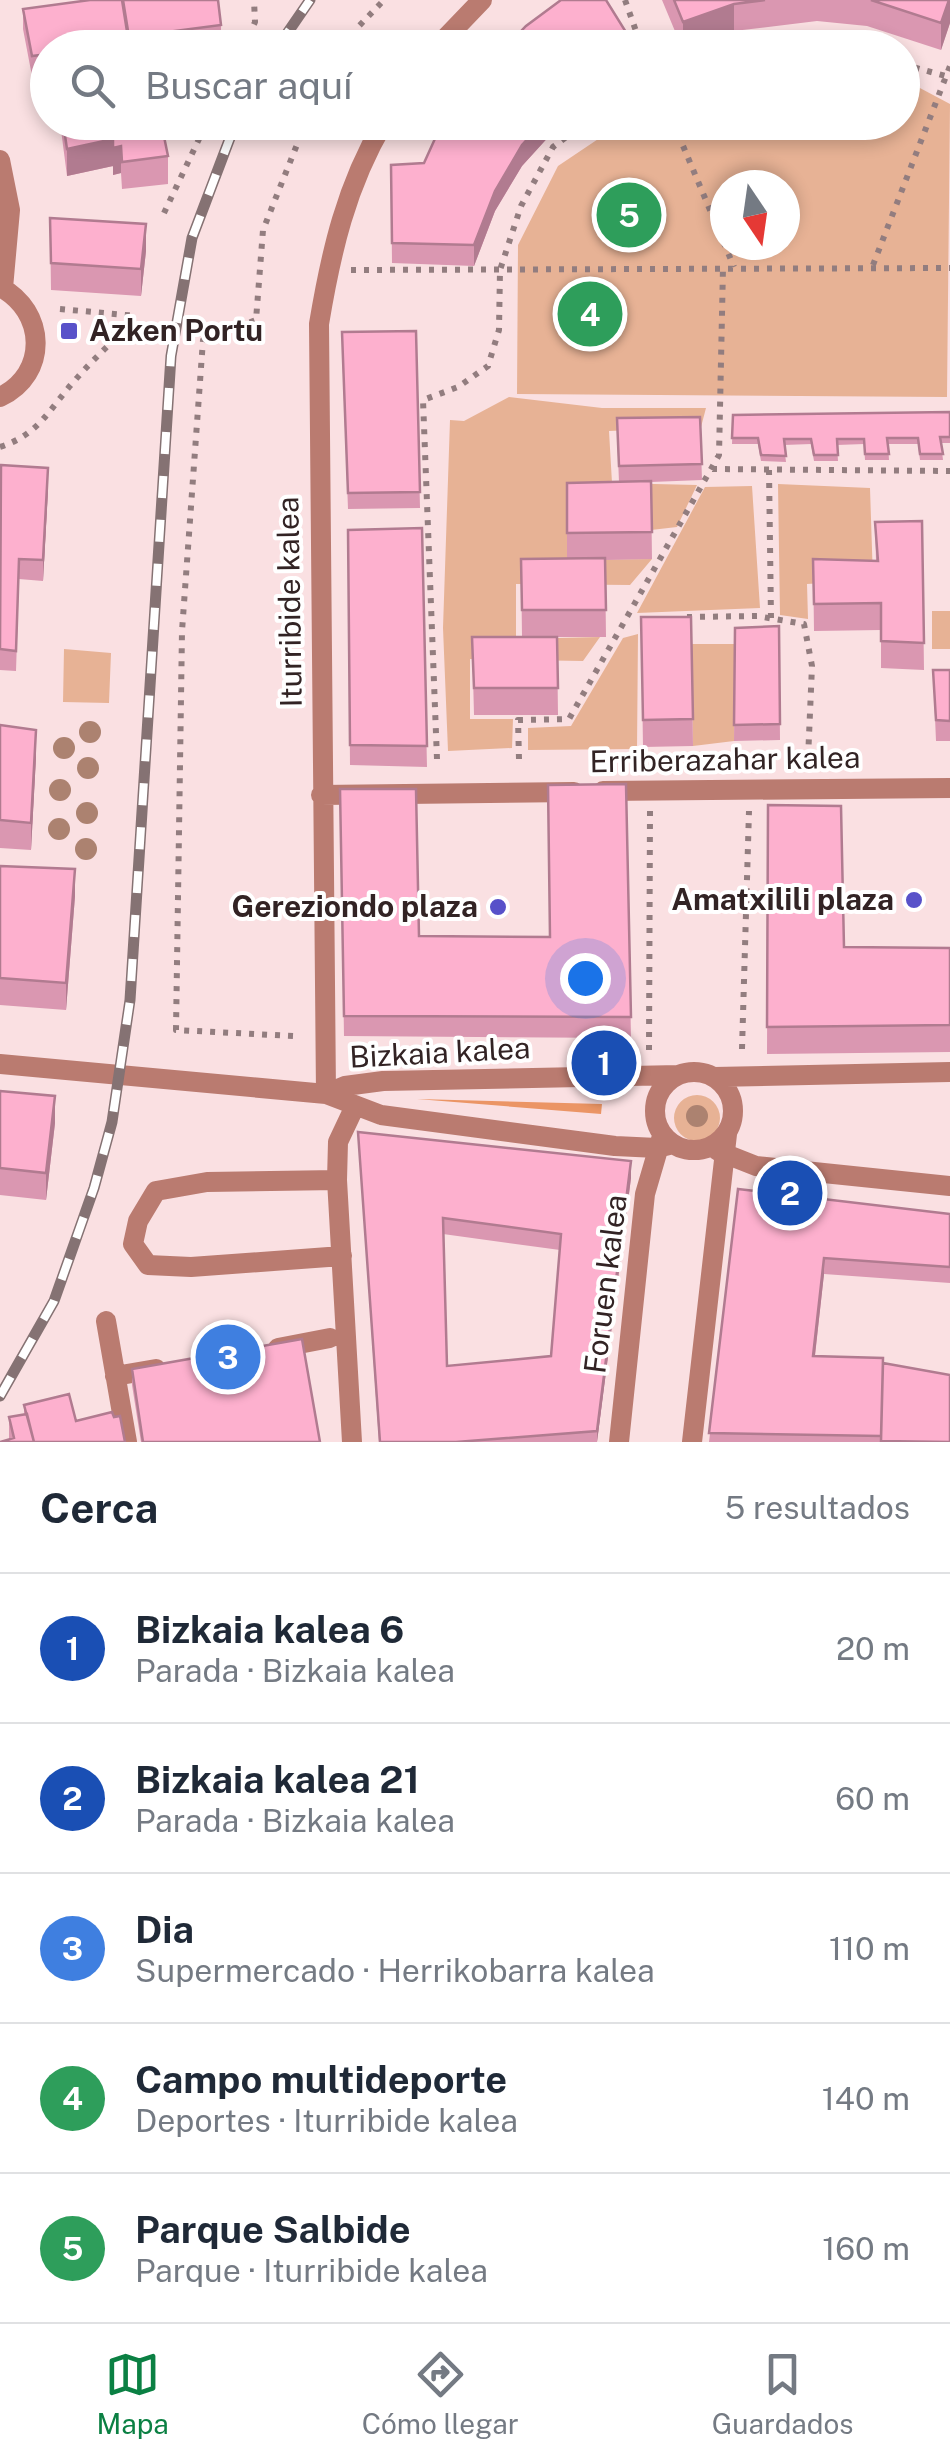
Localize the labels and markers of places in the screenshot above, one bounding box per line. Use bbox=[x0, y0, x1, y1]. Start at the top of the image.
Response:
pin: 5 bbox=[596, 178, 662, 252]
pin: 4 bbox=[558, 276, 622, 352]
place label: Azken Portu bbox=[89, 312, 263, 348]
marker: Azken Portu bbox=[58, 320, 80, 342]
place label: Amatxilili plaza bbox=[671, 881, 894, 917]
place label: Gereziondo plaza bbox=[232, 888, 478, 924]
marker: Amatxilili plaza bbox=[903, 889, 925, 911]
marker: Gereziondo plaza bbox=[487, 896, 509, 918]
pin: 1 bbox=[572, 1026, 636, 1100]
pin: 2 bbox=[758, 1156, 822, 1230]
pin: 3 bbox=[196, 1320, 260, 1394]

